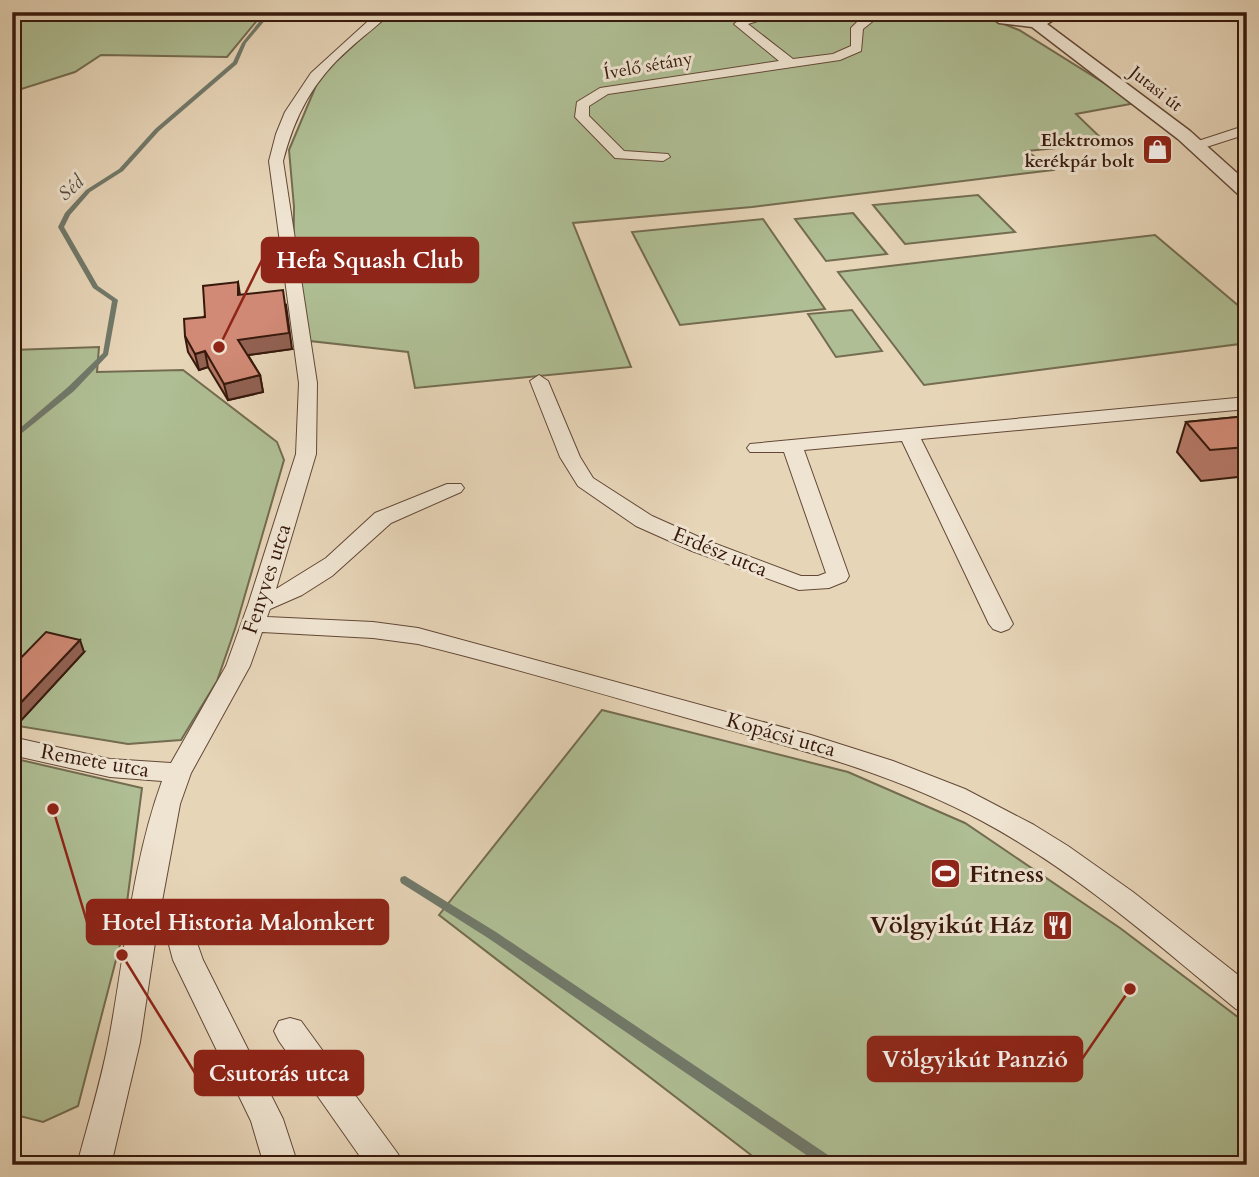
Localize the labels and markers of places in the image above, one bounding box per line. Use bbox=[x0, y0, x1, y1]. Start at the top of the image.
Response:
place label: Elektromos kerékpár bolt bbox=[1024, 128, 1135, 174]
shop icon: Elektromos kerékpár bolt bbox=[1140, 133, 1174, 167]
callout: Hefa Squash Club bbox=[262, 238, 478, 282]
sports icon: Fitness bbox=[929, 857, 963, 891]
place label: Fitness bbox=[969, 858, 1044, 891]
callout: Hotel Historia Malomkert bbox=[87, 900, 388, 944]
restaurant icon: Völgyikút Ház bbox=[1040, 908, 1074, 942]
place label: Völgyikút Ház bbox=[870, 909, 1034, 942]
callout: Völgyikút Panzió bbox=[868, 1037, 1082, 1081]
callout: Csutorás utca bbox=[195, 1051, 363, 1095]

